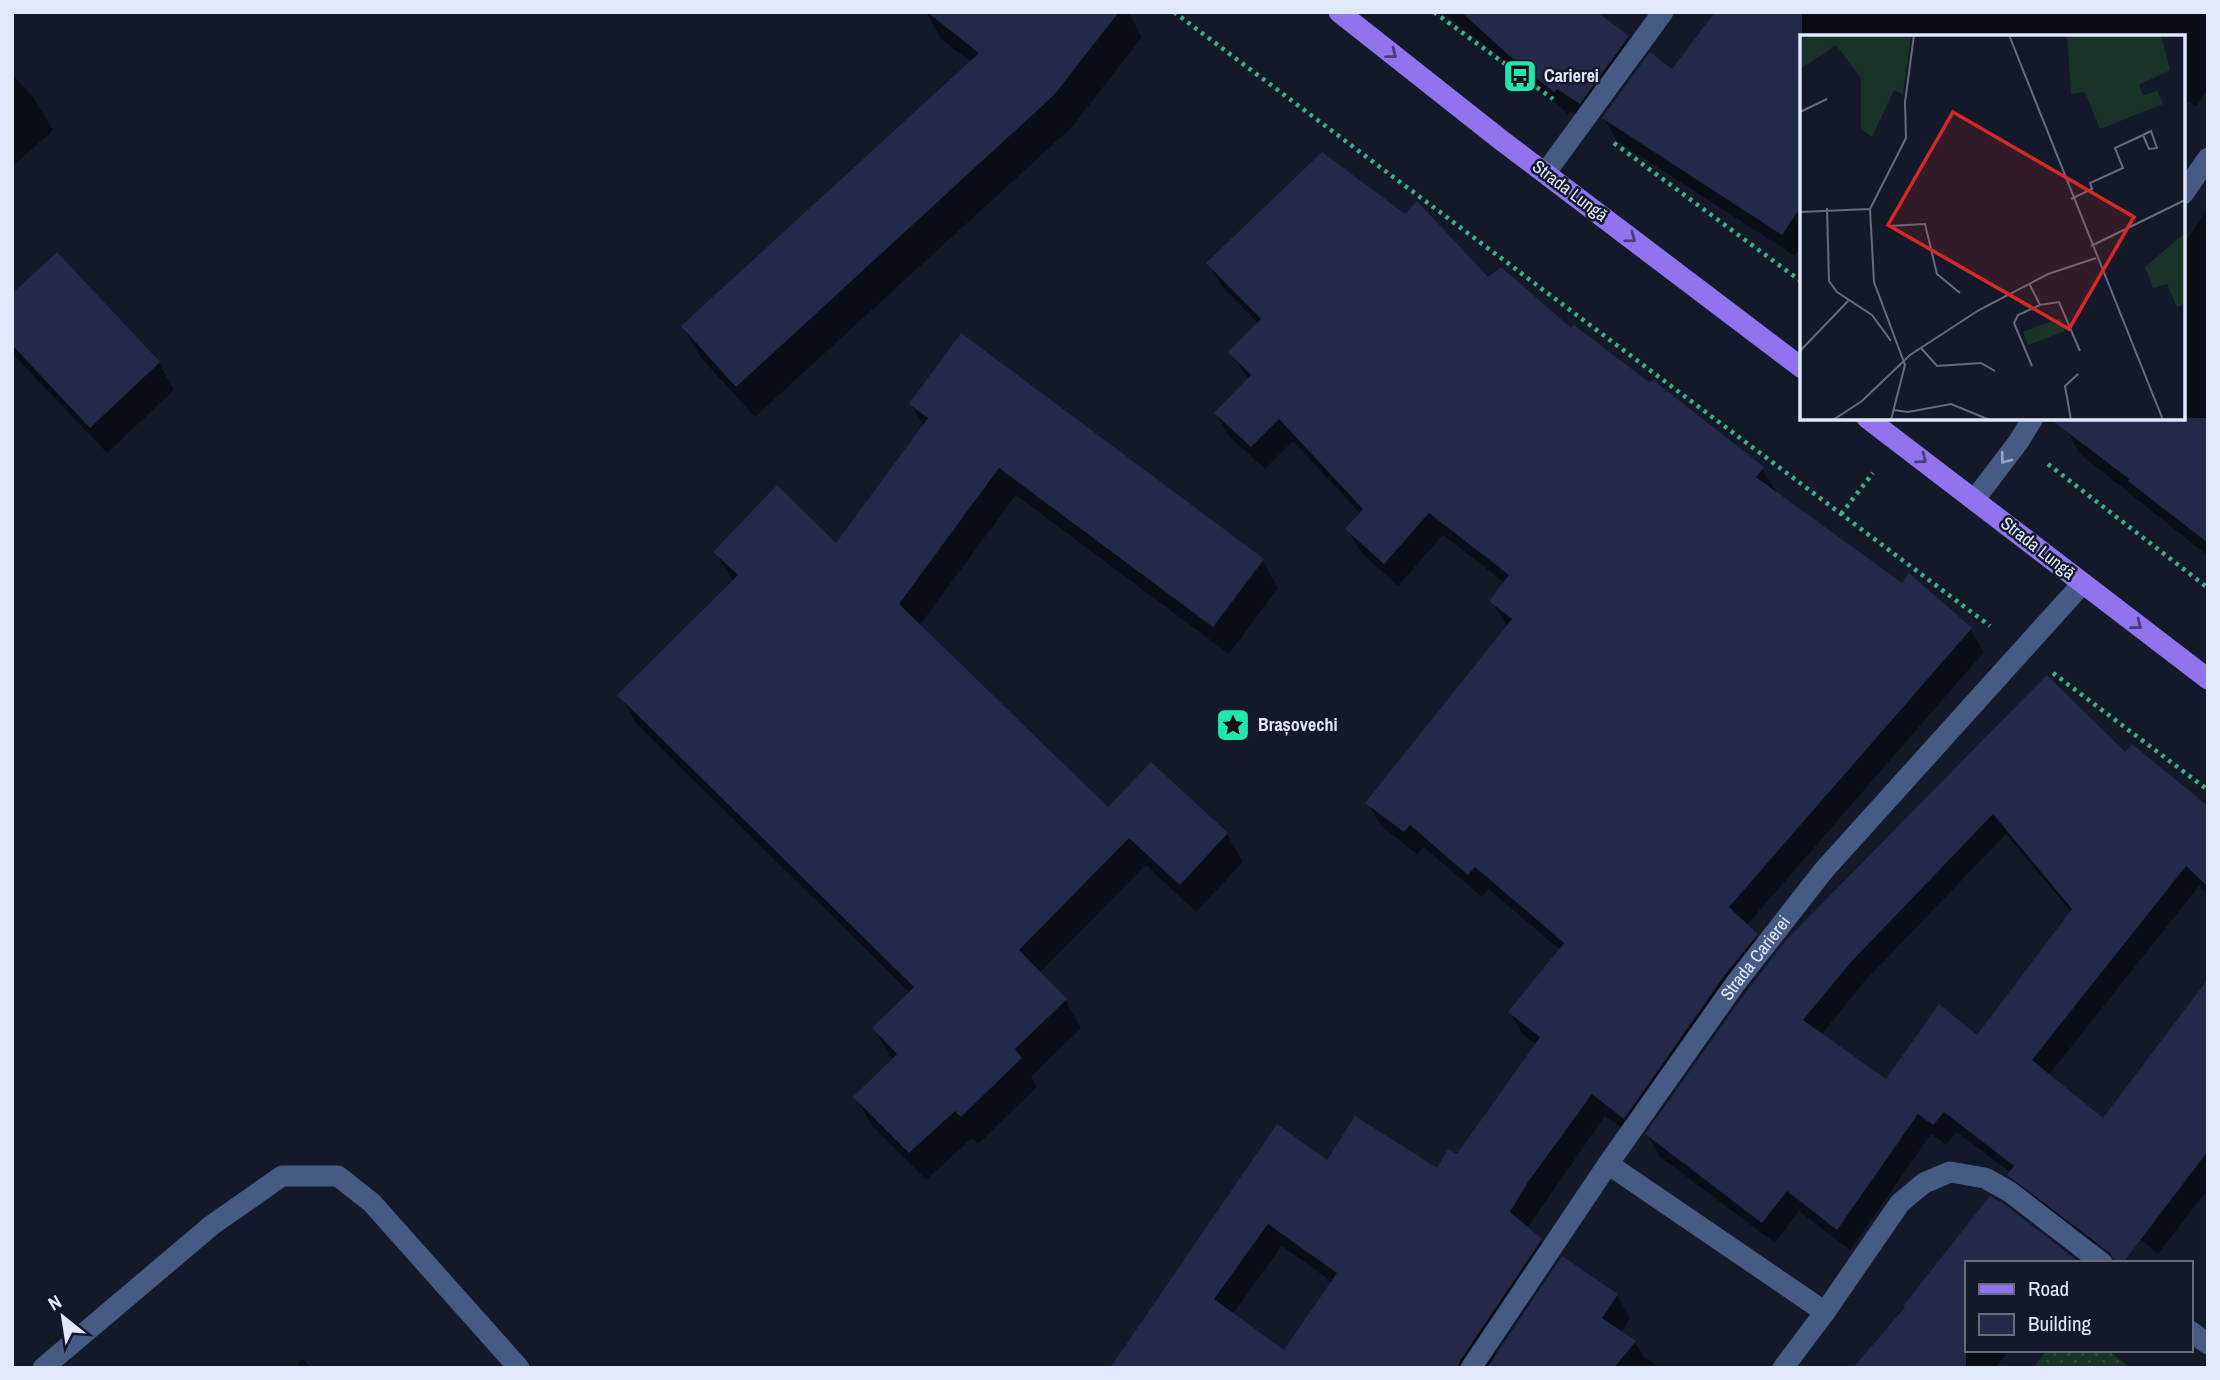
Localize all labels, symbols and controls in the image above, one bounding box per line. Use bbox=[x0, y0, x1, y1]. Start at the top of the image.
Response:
inset map bbox=[1800, 35, 2185, 420]
one-way arrow bbox=[1385, 46, 1397, 59]
bus stop icon: Carierei bbox=[1501, 57, 1539, 95]
place label: Carierei bbox=[1544, 63, 1599, 88]
street label: Strada Lungă bbox=[1527, 154, 1613, 227]
one-way arrow bbox=[1624, 229, 1636, 242]
one-way arrow bbox=[1914, 451, 1927, 464]
one-way arrow bbox=[2001, 452, 2014, 464]
street label: Strada Lungă bbox=[1996, 510, 2081, 585]
one-way arrow bbox=[2130, 616, 2142, 629]
place icon: Brașovechi bbox=[1214, 706, 1252, 744]
place label: Brașovechi bbox=[1258, 712, 1338, 737]
street label: Strada Carierei bbox=[1714, 910, 1796, 1005]
legend bbox=[1965, 1261, 2192, 1352]
text: Road bbox=[2028, 1274, 2069, 1303]
north arrow bbox=[28, 1282, 98, 1352]
text: N bbox=[43, 1288, 66, 1316]
text: Building bbox=[2028, 1309, 2092, 1338]

